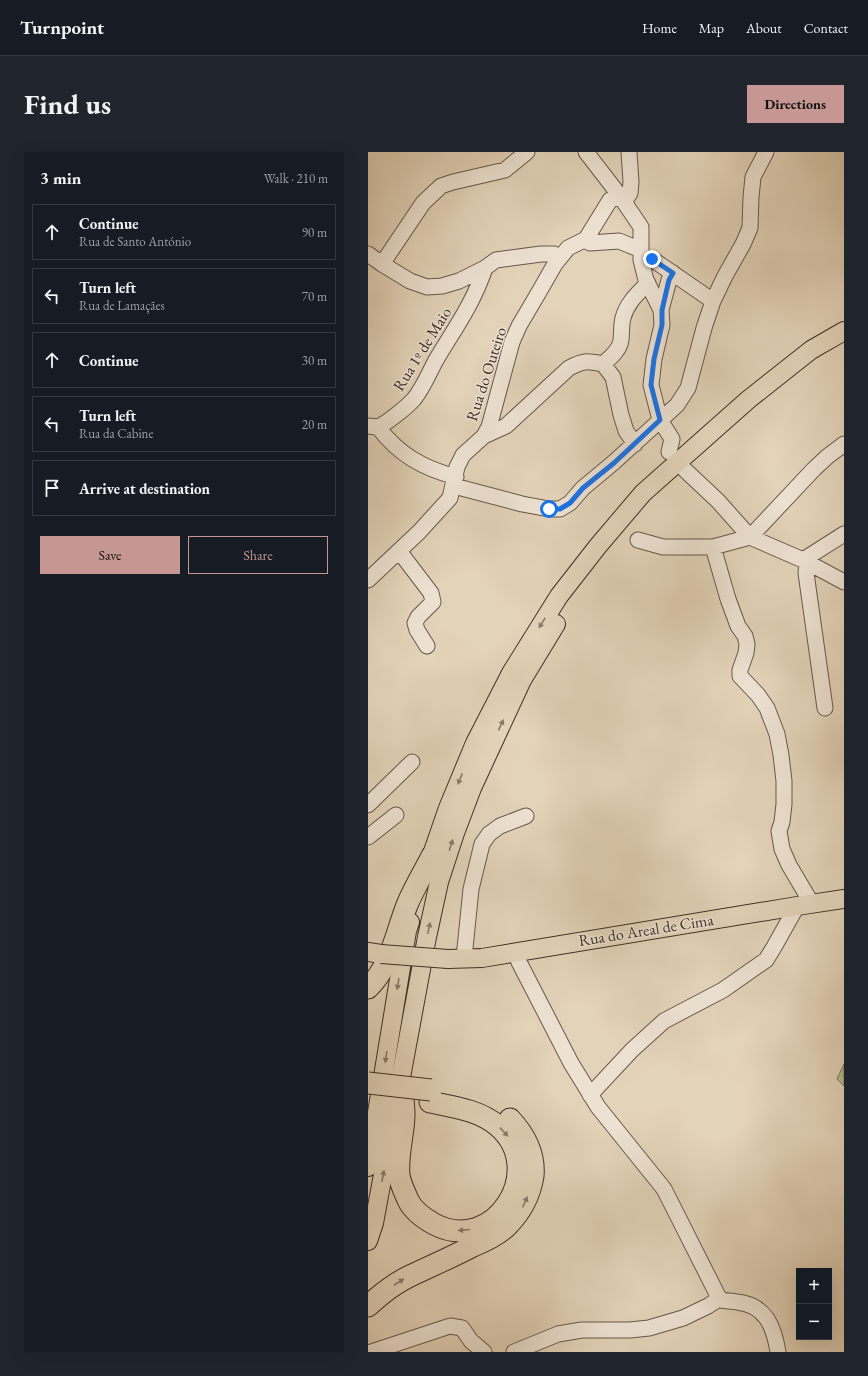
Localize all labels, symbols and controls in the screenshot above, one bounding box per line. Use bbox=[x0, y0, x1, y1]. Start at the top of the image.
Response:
text: Turnpoint bbox=[20, 15, 104, 40]
text: Home bbox=[642, 19, 677, 37]
text: Map bbox=[699, 19, 724, 37]
text: About bbox=[746, 19, 782, 37]
text: Contact bbox=[804, 19, 848, 37]
button: Directions bbox=[747, 85, 844, 123]
text: Find us bbox=[24, 86, 111, 122]
text: 3 min bbox=[40, 167, 81, 189]
text: Walk · 210 m bbox=[264, 170, 328, 187]
text: Continue bbox=[79, 214, 139, 233]
icon: ahead bbox=[41, 221, 63, 243]
text: 90 m bbox=[302, 224, 327, 241]
text: Rua de Santo António bbox=[79, 233, 191, 250]
route end bbox=[643, 250, 661, 268]
text: Turn left bbox=[79, 278, 136, 297]
icon: left bbox=[41, 285, 63, 307]
text: 70 m bbox=[302, 288, 327, 305]
text: Rua de Lamaçães bbox=[79, 297, 165, 314]
street label: Rua 1º de Maio bbox=[388, 303, 456, 395]
street label: Rua do Outeiro bbox=[461, 324, 511, 424]
icon: ahead bbox=[41, 349, 63, 371]
text: Continue bbox=[79, 351, 139, 370]
text: 30 m bbox=[302, 352, 327, 369]
text: Turn left bbox=[79, 406, 136, 425]
icon: left bbox=[41, 413, 63, 435]
text: 20 m bbox=[302, 416, 327, 433]
text: Rua da Cabine bbox=[79, 425, 154, 442]
icon: arrive bbox=[41, 477, 63, 499]
text: Arrive at destination bbox=[79, 479, 210, 498]
route start bbox=[540, 500, 558, 518]
button: Save bbox=[40, 536, 180, 574]
button: Share bbox=[188, 536, 328, 574]
one-way arrow bbox=[538, 618, 546, 628]
one-way arrow bbox=[498, 720, 504, 731]
one-way arrow bbox=[456, 774, 462, 786]
one-way arrow bbox=[448, 839, 454, 851]
street label: Rua do Areal de Cima bbox=[577, 909, 716, 951]
one-way arrow bbox=[426, 922, 432, 935]
one-way arrow bbox=[395, 977, 401, 990]
one-way arrow bbox=[383, 1051, 389, 1063]
one-way arrow bbox=[499, 1127, 508, 1138]
one-way arrow bbox=[380, 1170, 386, 1182]
one-way arrow bbox=[522, 1196, 528, 1207]
one-way arrow bbox=[458, 1226, 470, 1233]
map controls bbox=[796, 1268, 832, 1340]
button: + bbox=[796, 1268, 832, 1304]
one-way arrow bbox=[393, 1279, 405, 1286]
button: − bbox=[796, 1304, 832, 1340]

